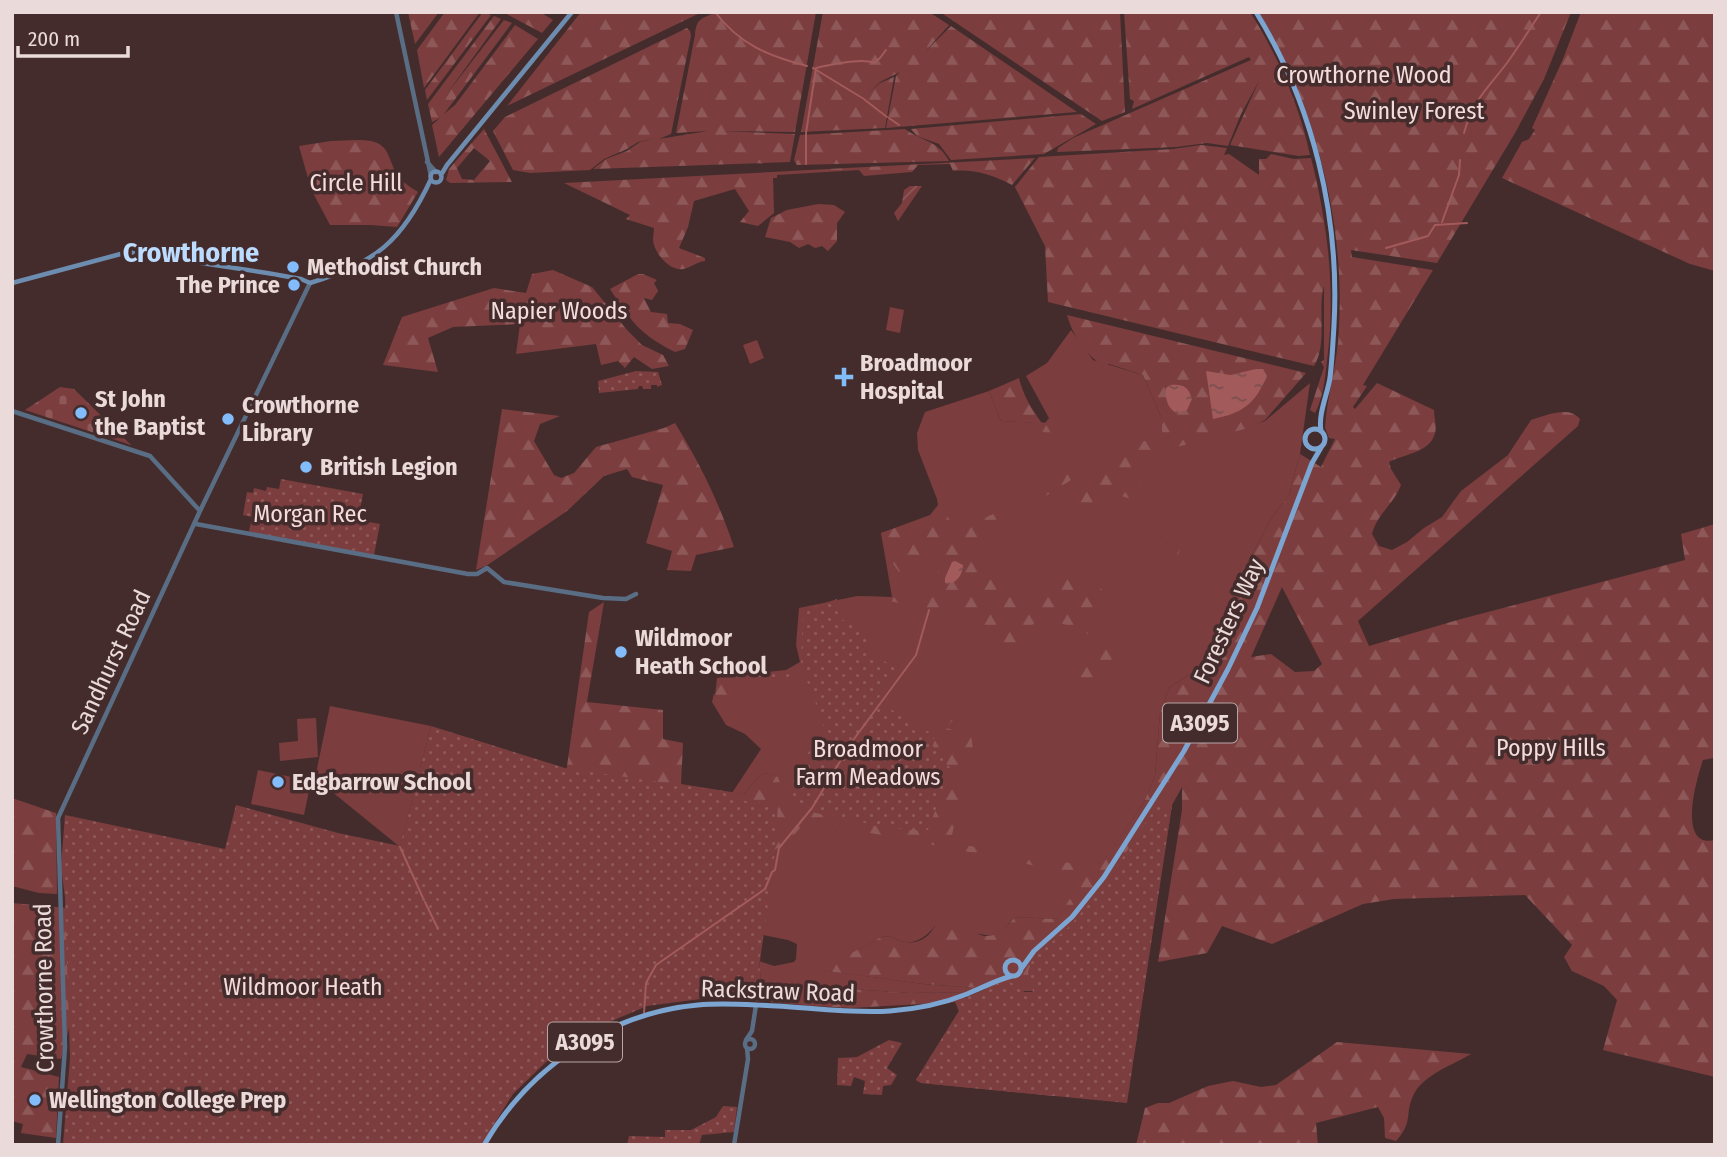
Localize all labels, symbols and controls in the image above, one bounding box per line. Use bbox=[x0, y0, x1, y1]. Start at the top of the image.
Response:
scale bar bbox=[18, 14, 128, 58]
text: 200 m bbox=[28, 26, 80, 52]
park label: Crowthorne Wood bbox=[1276, 61, 1452, 89]
park label: Swinley Forest bbox=[1344, 97, 1484, 125]
park label: Circle Hill bbox=[309, 169, 403, 197]
district label: Crowthorne bbox=[123, 236, 259, 269]
place label: Methodist Church bbox=[307, 253, 482, 281]
marker: Methodist Church bbox=[285, 259, 301, 275]
place label: The Prince bbox=[176, 271, 280, 299]
marker: The Prince bbox=[286, 277, 302, 293]
park label: Napier Woods bbox=[490, 297, 628, 325]
place label: Broadmoor Hospital bbox=[860, 349, 972, 405]
marker: Broadmoor Hospital bbox=[834, 367, 854, 387]
place label: St John the Baptist bbox=[95, 385, 206, 441]
place label: Crowthorne Library bbox=[242, 391, 359, 447]
marker: St John the Baptist bbox=[73, 405, 89, 421]
marker: Crowthorne Library bbox=[220, 411, 236, 427]
place label: British Legion bbox=[320, 453, 458, 481]
marker: British Legion bbox=[298, 459, 314, 475]
park label: Morgan Rec bbox=[253, 500, 367, 528]
street label: Foresters Way bbox=[1188, 554, 1270, 688]
street label: Sandhurst Road bbox=[65, 585, 157, 739]
place label: Wildmoor Heath School bbox=[635, 624, 767, 680]
marker: Wildmoor Heath School bbox=[613, 644, 629, 660]
road number: A3095 bbox=[1163, 704, 1237, 743]
park label: Poppy Hills bbox=[1496, 734, 1606, 762]
park label: Broadmoor Farm Meadows bbox=[795, 735, 941, 791]
place label: Edgbarrow School bbox=[292, 768, 472, 796]
marker: Edgbarrow School bbox=[270, 774, 286, 790]
street label: Crowthorne Road bbox=[29, 903, 59, 1073]
park label: Wildmoor Heath bbox=[223, 973, 383, 1001]
street label: Rackstraw Road bbox=[700, 974, 856, 1008]
road number: A3095 bbox=[548, 1023, 622, 1062]
place label: Wellington College Prep bbox=[49, 1086, 286, 1114]
marker: Wellington College Prep bbox=[27, 1092, 43, 1108]

